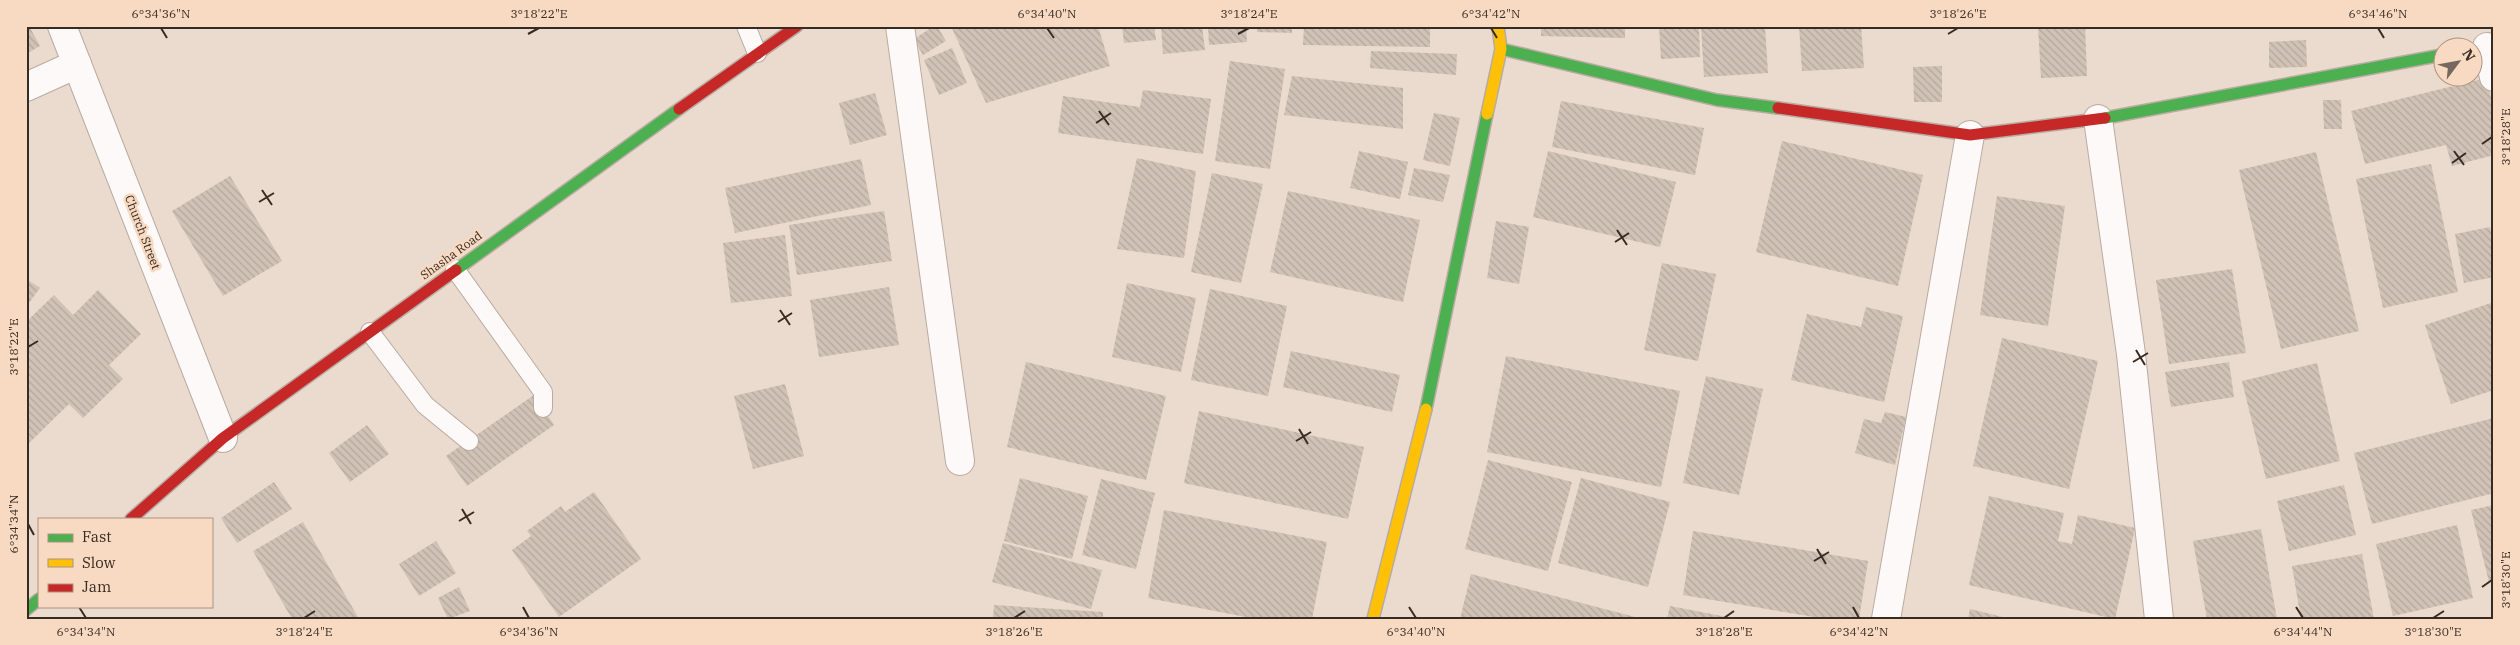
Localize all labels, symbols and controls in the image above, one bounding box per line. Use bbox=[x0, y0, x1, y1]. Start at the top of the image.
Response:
text: 6°34'36"N bbox=[132, 6, 190, 21]
text: 3°18'22"E bbox=[510, 6, 568, 21]
text: 6°34'40"N bbox=[1018, 6, 1076, 21]
text: 3°18'24"E bbox=[1220, 6, 1278, 21]
text: 6°34'42"N bbox=[1462, 6, 1520, 21]
text: 3°18'26"E bbox=[1929, 6, 1987, 21]
text: 6°34'46"N bbox=[2349, 6, 2407, 21]
north arrow bbox=[2432, 38, 2482, 88]
text: N bbox=[2458, 46, 2480, 65]
text: 3°18'28"E bbox=[2498, 108, 2513, 166]
street label: Church Street bbox=[122, 193, 164, 271]
street label: Shasha Road bbox=[417, 228, 485, 282]
text: 3°18'22"E bbox=[6, 318, 21, 376]
text: 6°34'34"N bbox=[6, 495, 21, 553]
legend bbox=[38, 518, 212, 608]
text: Fast bbox=[82, 527, 112, 546]
text: 3°18'30"E bbox=[2498, 551, 2513, 609]
text: Slow bbox=[82, 553, 116, 572]
text: Jam bbox=[82, 577, 111, 596]
text: 6°34'34"N bbox=[57, 624, 115, 639]
text: 3°18'24"E bbox=[275, 624, 333, 639]
text: 6°34'36"N bbox=[500, 624, 558, 639]
text: 3°18'26"E bbox=[985, 624, 1043, 639]
text: 6°34'40"N bbox=[1387, 624, 1445, 639]
text: 3°18'28"E bbox=[1695, 624, 1753, 639]
text: 6°34'42"N bbox=[1830, 624, 1888, 639]
text: 6°34'44"N bbox=[2274, 624, 2332, 639]
text: 3°18'30"E bbox=[2404, 624, 2462, 639]

